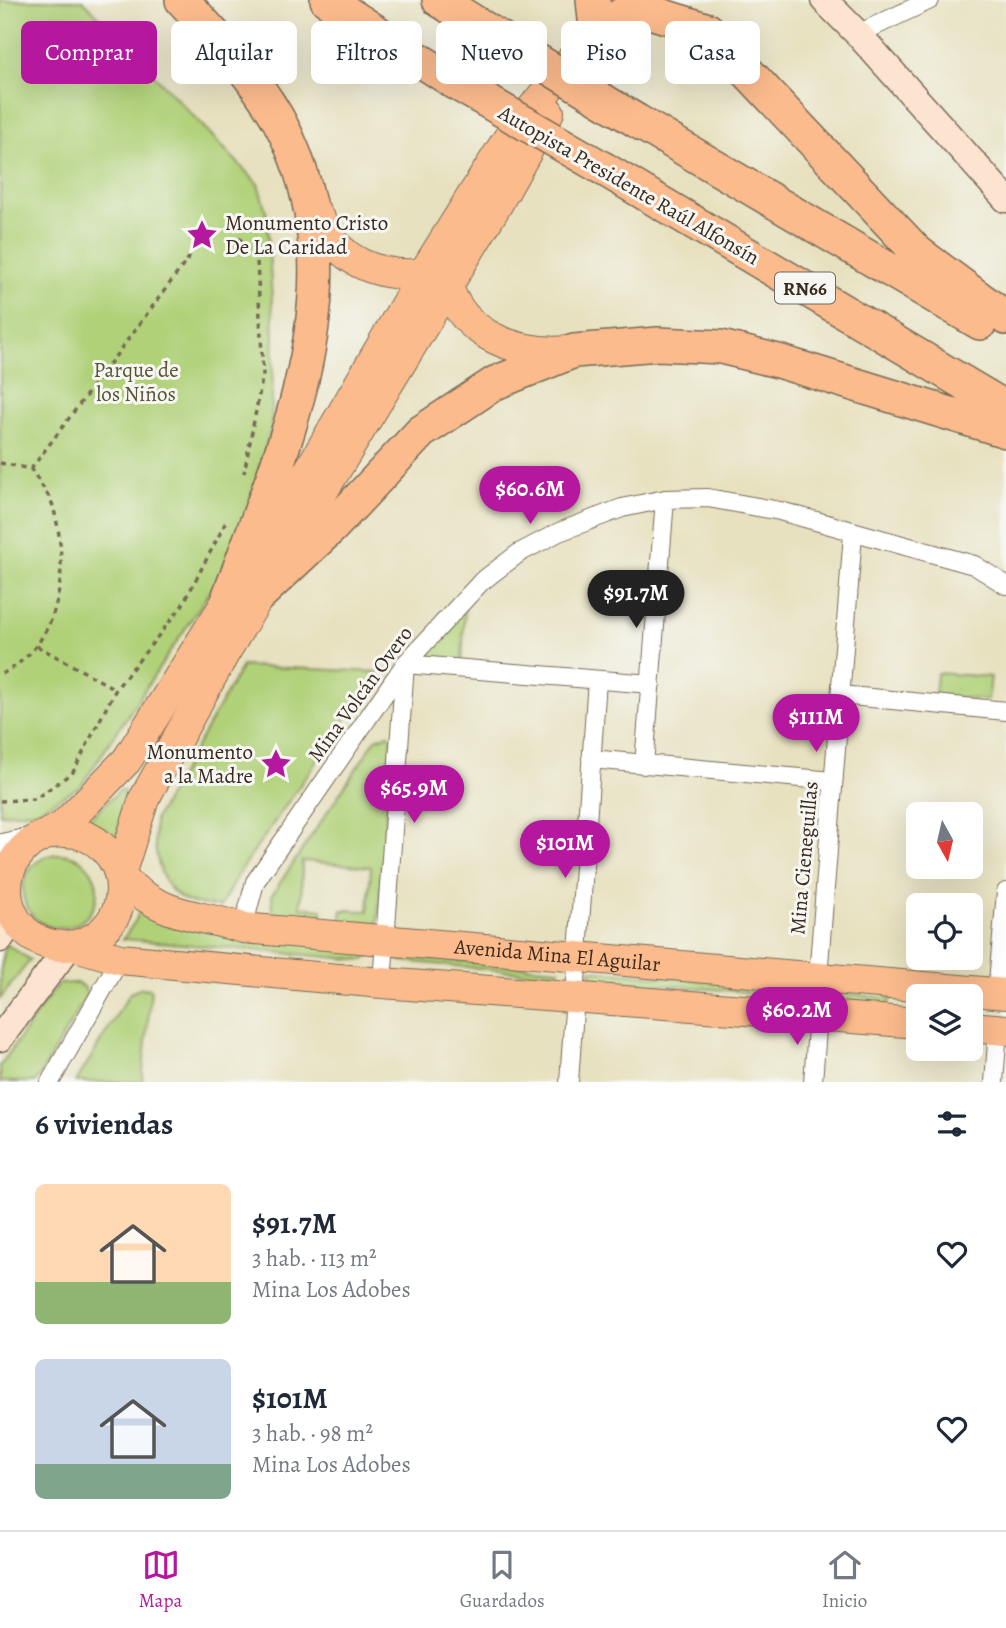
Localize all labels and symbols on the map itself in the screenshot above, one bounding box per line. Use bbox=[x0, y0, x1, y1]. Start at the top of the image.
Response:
street label: Autopista Presidente Raúl Alfonsín bbox=[493, 98, 765, 271]
place label: Monumento Cristo De La Caridad bbox=[225, 209, 388, 261]
place icon: Monumento Cristo De La Caridad bbox=[185, 218, 219, 252]
road number: RN66 bbox=[775, 272, 835, 304]
park label: Parque de los Niños bbox=[93, 356, 179, 408]
pin: $60.6M bbox=[473, 466, 587, 526]
pin: $91.7M bbox=[579, 570, 693, 630]
street label: Mina Volcán Overo bbox=[301, 620, 419, 768]
pin: $111M bbox=[767, 694, 865, 754]
place label: Monumento a la Madre bbox=[147, 738, 253, 790]
place icon: Monumento a la Madre bbox=[259, 747, 293, 781]
pin: $65.9M bbox=[357, 766, 471, 825]
street label: Mina Cieneguillas bbox=[783, 780, 825, 936]
north arrow bbox=[906, 802, 984, 878]
pin: $101M bbox=[516, 820, 614, 880]
street label: Avenida Mina El Aguilar bbox=[452, 932, 662, 978]
pin: $60.2M bbox=[740, 988, 854, 1047]

